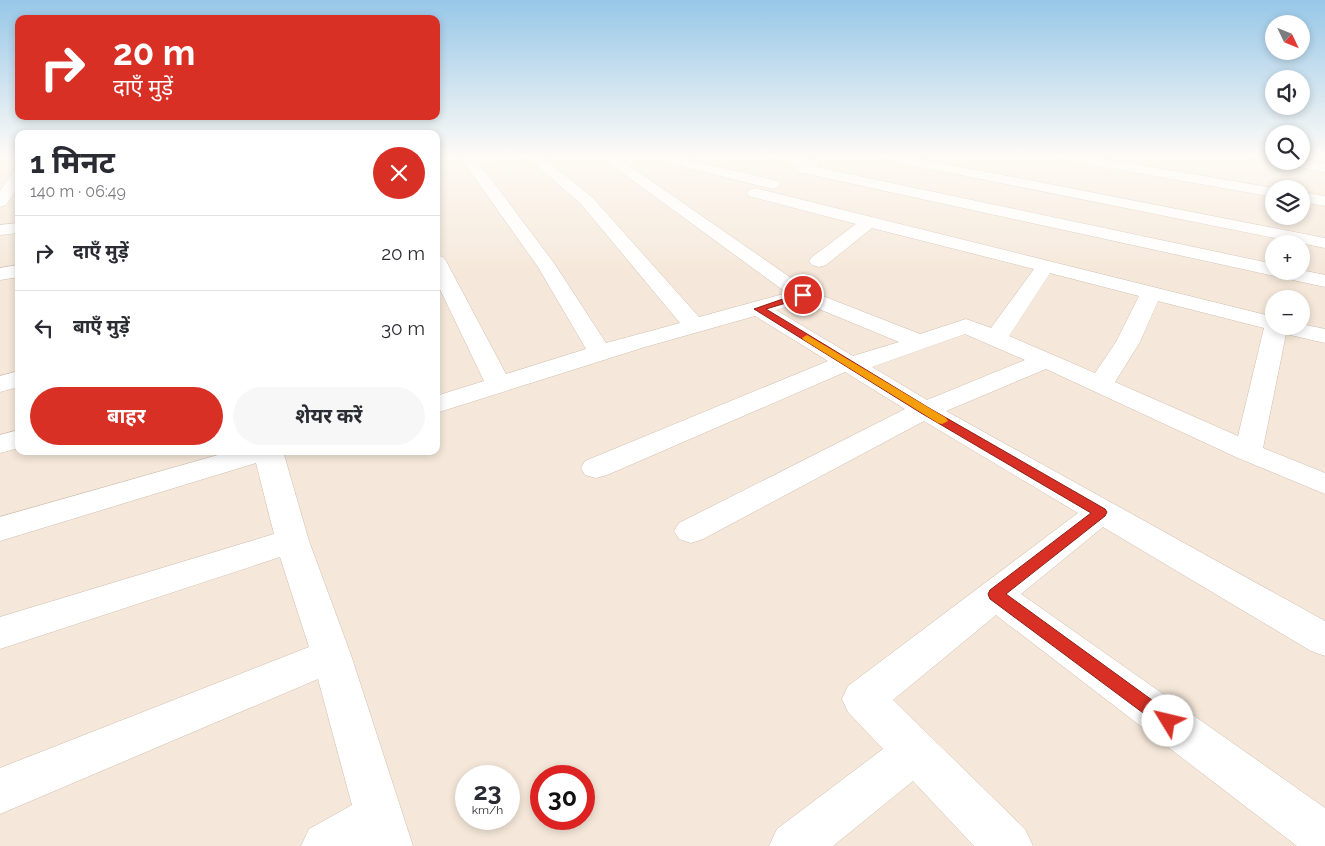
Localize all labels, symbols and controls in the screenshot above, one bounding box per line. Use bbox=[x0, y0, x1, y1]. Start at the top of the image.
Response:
north arrow bbox=[1265, 15, 1310, 60]
map controls bbox=[1265, 15, 1310, 335]
text: 20 m bbox=[113, 32, 195, 73]
icon: right bbox=[30, 35, 95, 100]
button: sound bbox=[1265, 70, 1310, 115]
text: दाएँ मुड़ें bbox=[113, 74, 173, 100]
button: search bbox=[1265, 125, 1310, 170]
text: 1 मिनट bbox=[30, 145, 115, 180]
button: close bbox=[373, 147, 425, 199]
button: layers bbox=[1265, 180, 1310, 225]
text: 140 m · 06:49 bbox=[30, 182, 126, 201]
button: + bbox=[1265, 235, 1310, 280]
icon: right bbox=[30, 239, 58, 267]
text: दाएँ मुड़ें bbox=[73, 240, 129, 262]
text: 20 m bbox=[381, 242, 425, 264]
pin bbox=[782, 274, 824, 316]
icon: arrive bbox=[789, 281, 817, 309]
button: − bbox=[1265, 290, 1310, 335]
icon: left bbox=[30, 314, 58, 342]
text: बाएँ मुड़ें bbox=[73, 315, 130, 337]
text: 30 m bbox=[381, 317, 425, 339]
button: बाहर bbox=[30, 387, 223, 445]
button: शेयर करें bbox=[233, 387, 425, 445]
position arrow bbox=[1141, 694, 1193, 746]
speed limit sign: 30 bbox=[530, 765, 595, 830]
text: 23 bbox=[473, 776, 502, 806]
text: km/h bbox=[472, 803, 503, 817]

